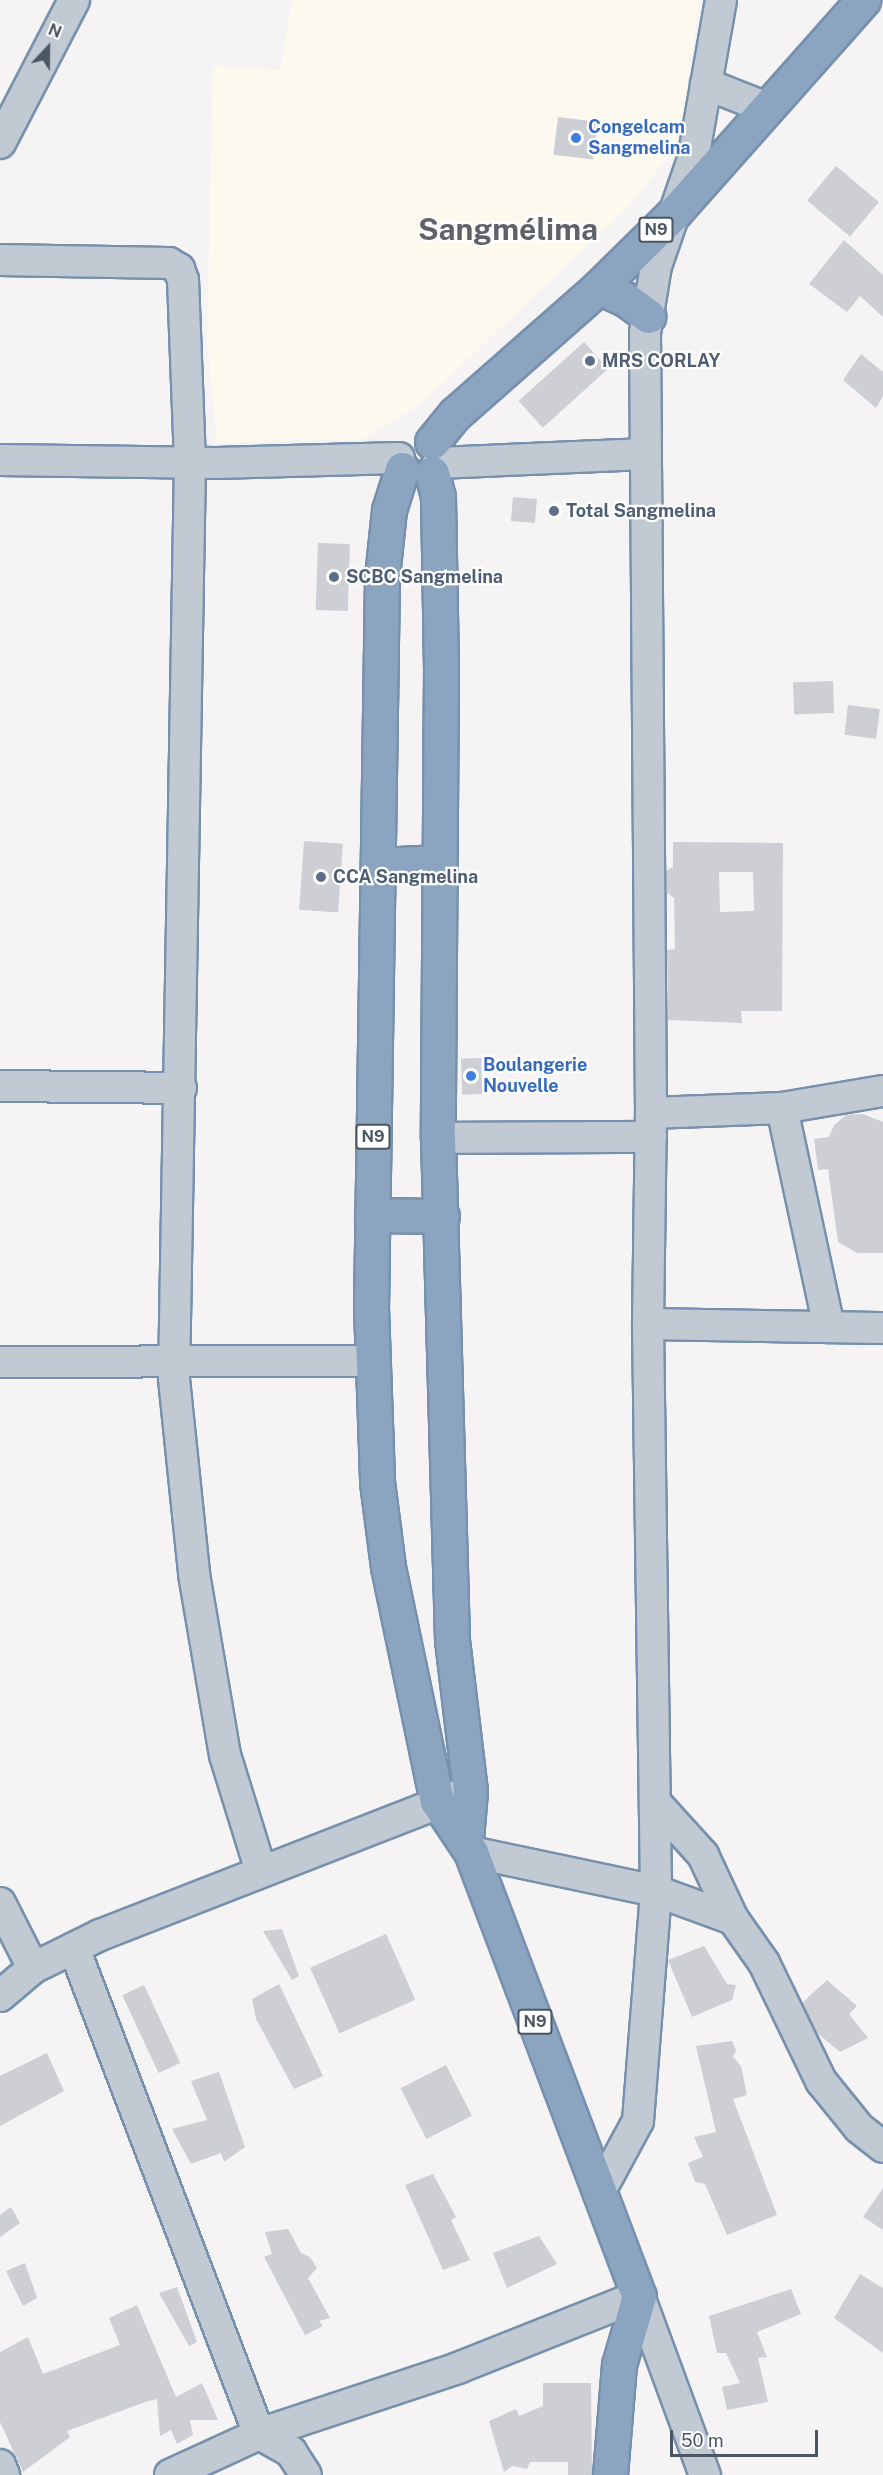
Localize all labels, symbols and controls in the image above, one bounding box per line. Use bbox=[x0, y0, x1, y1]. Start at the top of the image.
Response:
north arrow bbox=[18, 18, 78, 78]
text: N bbox=[46, 20, 64, 42]
place label: Congelcam Sangmelina bbox=[588, 117, 691, 160]
marker: Congelcam Sangmelina bbox=[569, 131, 583, 145]
district label: Sangmélima bbox=[418, 211, 598, 247]
road number: N9 bbox=[638, 217, 674, 243]
place label: MRS CORLAY bbox=[602, 350, 721, 372]
marker: MRS CORLAY bbox=[583, 354, 597, 368]
place label: Total Sangmelina bbox=[566, 500, 716, 522]
marker: Total Sangmelina bbox=[547, 504, 561, 518]
place label: SCBC Sangmelina bbox=[346, 566, 503, 588]
marker: SCBC Sangmelina bbox=[327, 570, 341, 584]
place label: CCA Sangmelina bbox=[333, 866, 478, 888]
marker: CCA Sangmelina bbox=[314, 870, 328, 884]
place label: Boulangerie Nouvelle bbox=[483, 1055, 587, 1098]
marker: Boulangerie Nouvelle bbox=[464, 1069, 478, 1083]
road number: N9 bbox=[355, 1124, 391, 1150]
road number: N9 bbox=[517, 2009, 553, 2035]
scale bar bbox=[673, 2418, 822, 2456]
text: 50 m bbox=[681, 2430, 724, 2451]

